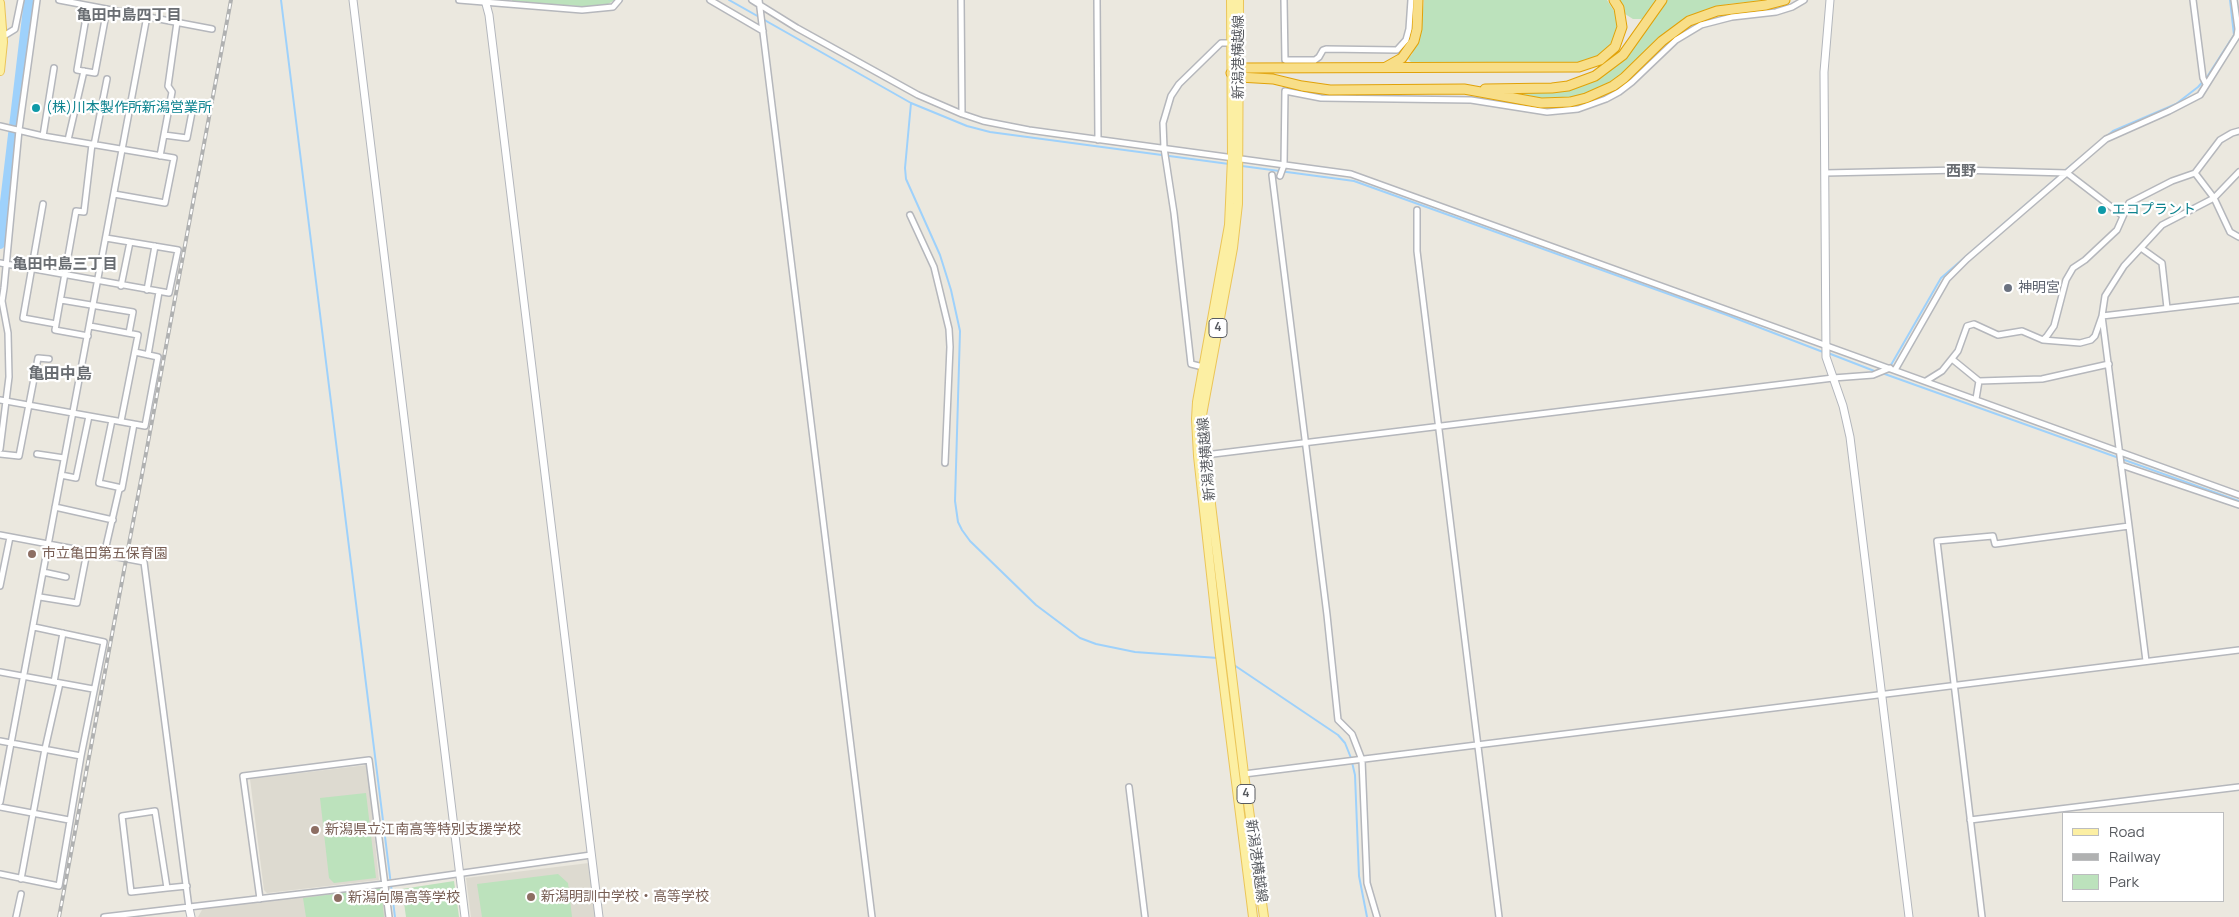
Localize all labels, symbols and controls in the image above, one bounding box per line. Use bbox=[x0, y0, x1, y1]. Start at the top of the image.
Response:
district label: 亀田中島四丁目 bbox=[77, 7, 181, 25]
street label: 新潟港横越線 bbox=[1231, 15, 1247, 99]
place label: (株)川本製作所新潟営業所 bbox=[46, 100, 212, 116]
marker: (株)川本製作所新潟営業所 bbox=[30, 102, 42, 114]
district label: 西野 bbox=[1946, 163, 1976, 181]
place label: エコプラント bbox=[2112, 202, 2196, 218]
marker: エコプラント bbox=[2096, 204, 2108, 216]
district label: 亀田中島三丁目 bbox=[13, 256, 117, 274]
place label: 神明宮 bbox=[2018, 280, 2060, 296]
marker: 神明宮 bbox=[2002, 282, 2014, 294]
road number: 4 bbox=[1209, 318, 1227, 338]
district label: 亀田中島 bbox=[28, 365, 92, 385]
street label: 新潟港横越線 bbox=[1195, 416, 1219, 502]
place label: 市立亀田第五保育園 bbox=[42, 546, 168, 562]
marker: 市立亀田第五保育園 bbox=[26, 548, 38, 560]
road number: 4 bbox=[1237, 784, 1255, 804]
legend bbox=[2062, 812, 2224, 902]
street label: 新潟港横越線 bbox=[1242, 818, 1270, 904]
text: Road bbox=[2109, 821, 2145, 842]
place label: 新潟県立江南高等特別支援学校 bbox=[325, 822, 521, 838]
marker: 新潟県立江南高等特別支援学校 bbox=[309, 824, 321, 836]
text: Railway bbox=[2109, 846, 2161, 867]
text: Park bbox=[2109, 871, 2139, 892]
place label: 新潟明訓中学校・高等学校 bbox=[541, 889, 709, 905]
place label: 新潟向陽高等学校 bbox=[348, 890, 460, 906]
marker: 新潟明訓中学校・高等学校 bbox=[525, 891, 537, 903]
marker: 新潟向陽高等学校 bbox=[332, 892, 344, 904]

